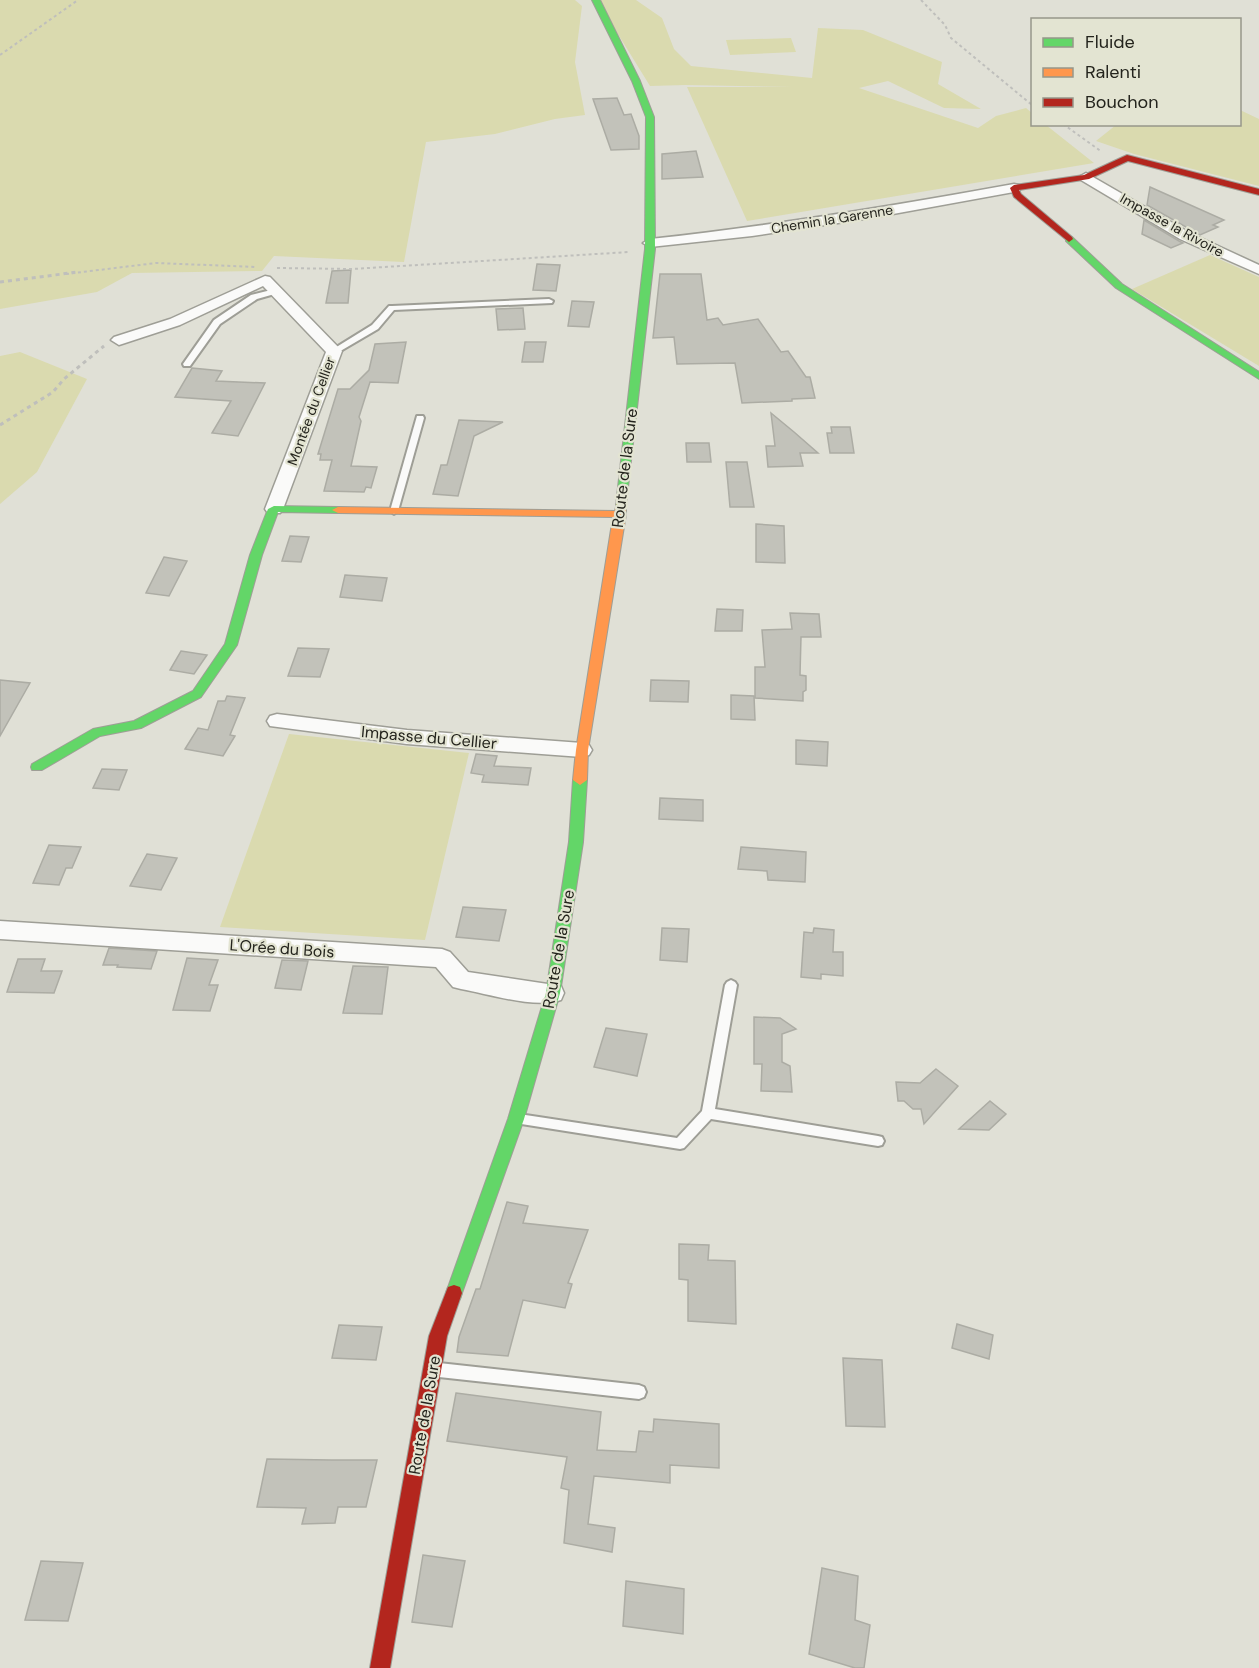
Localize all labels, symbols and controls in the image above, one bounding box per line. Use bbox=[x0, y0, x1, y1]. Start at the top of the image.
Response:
legend bbox=[1031, 18, 1241, 126]
text: Fluide bbox=[1085, 30, 1135, 54]
text: Ralenti bbox=[1085, 60, 1141, 84]
text: Bouchon bbox=[1085, 90, 1159, 114]
street label: Impasse la Rivoire bbox=[1117, 189, 1227, 261]
street label: Chemin la Garenne bbox=[770, 200, 894, 238]
street label: Montée du Cellier bbox=[283, 354, 339, 468]
street label: Route de la Sure bbox=[607, 407, 642, 529]
street label: Impasse du Cellier bbox=[360, 721, 498, 754]
street label: Route de la Sure bbox=[538, 888, 579, 1010]
street label: L'Orée du Bois bbox=[229, 934, 335, 963]
street label: Route de la Sure bbox=[404, 1354, 445, 1476]

